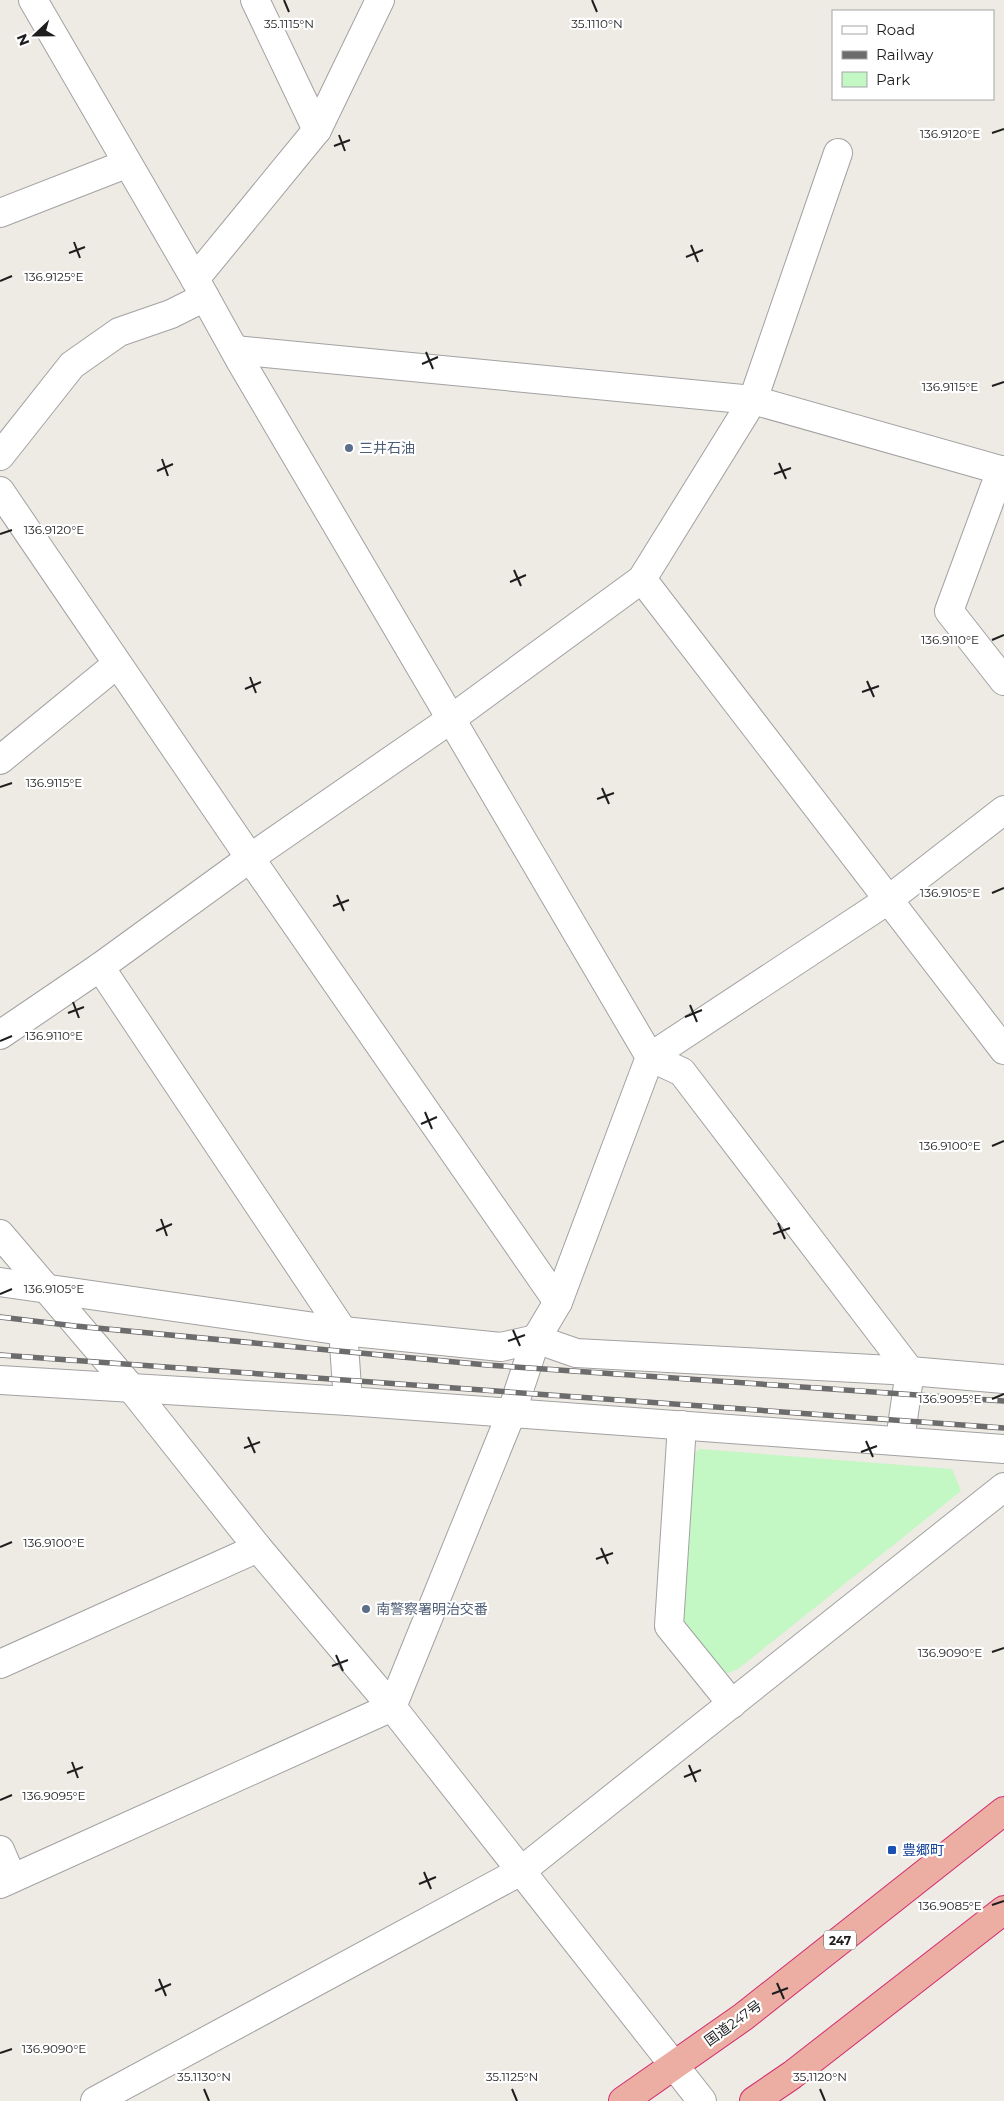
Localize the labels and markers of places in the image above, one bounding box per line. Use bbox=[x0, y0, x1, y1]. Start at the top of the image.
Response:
place label: 三井石油 bbox=[359, 439, 415, 457]
marker: 三井石油 bbox=[343, 442, 355, 454]
place label: 南警察署明治交番 bbox=[376, 1600, 488, 1618]
marker: 南警察署明治交番 bbox=[360, 1603, 372, 1615]
place label: 豊郷町 bbox=[902, 1841, 944, 1859]
marker: 豊郷町 bbox=[886, 1844, 898, 1856]

